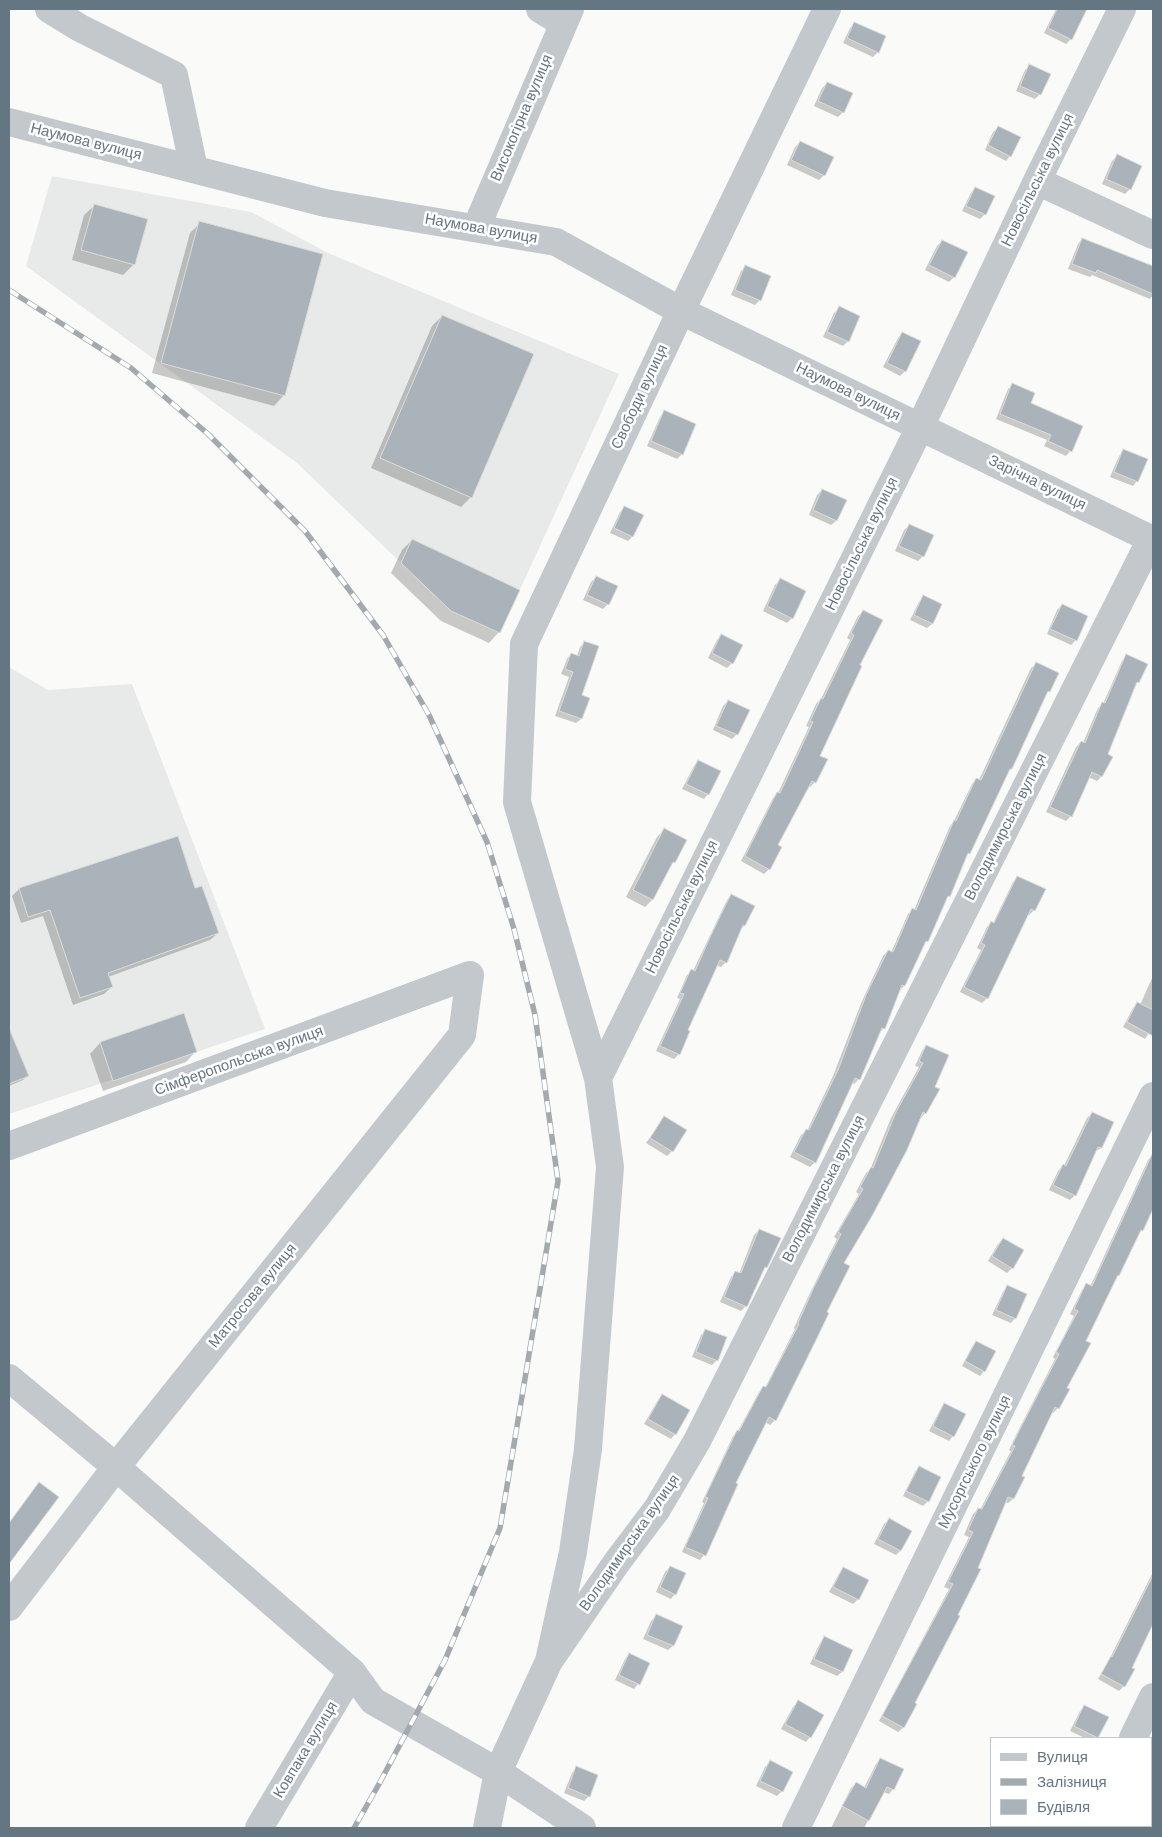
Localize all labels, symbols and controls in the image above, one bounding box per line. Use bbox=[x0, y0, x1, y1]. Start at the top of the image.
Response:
street label: Високогірна вулиця bbox=[487, 52, 557, 184]
street label: Новосільська вулиця bbox=[998, 110, 1078, 250]
street label: Наумова вулиця bbox=[29, 119, 143, 165]
street label: Наумова вулиця bbox=[423, 210, 539, 248]
street label: Свободи вулиця bbox=[608, 342, 672, 452]
street label: Наумова вулиця bbox=[793, 359, 903, 425]
street label: Зарічна вулиця bbox=[985, 452, 1089, 514]
street label: Новосільська вулиця bbox=[822, 474, 902, 614]
street label: Володимирська вулиця bbox=[961, 751, 1051, 903]
street label: Новосільська вулиця bbox=[642, 837, 722, 977]
street label: Сімферопольська вулиця bbox=[152, 1022, 326, 1100]
street label: Володимирська вулиця bbox=[779, 1113, 869, 1265]
street label: Матросова вулиця bbox=[205, 1240, 301, 1352]
street label: Мусоргського вулиця bbox=[935, 1392, 1015, 1532]
street label: Володимирська вулиця bbox=[576, 1471, 684, 1615]
street label: Ковпака вулиця bbox=[270, 1698, 342, 1802]
legend bbox=[990, 1737, 1152, 1827]
text: Вулиця bbox=[1037, 1748, 1088, 1765]
text: Залізниця bbox=[1037, 1773, 1107, 1790]
text: Будівля bbox=[1037, 1798, 1090, 1815]

